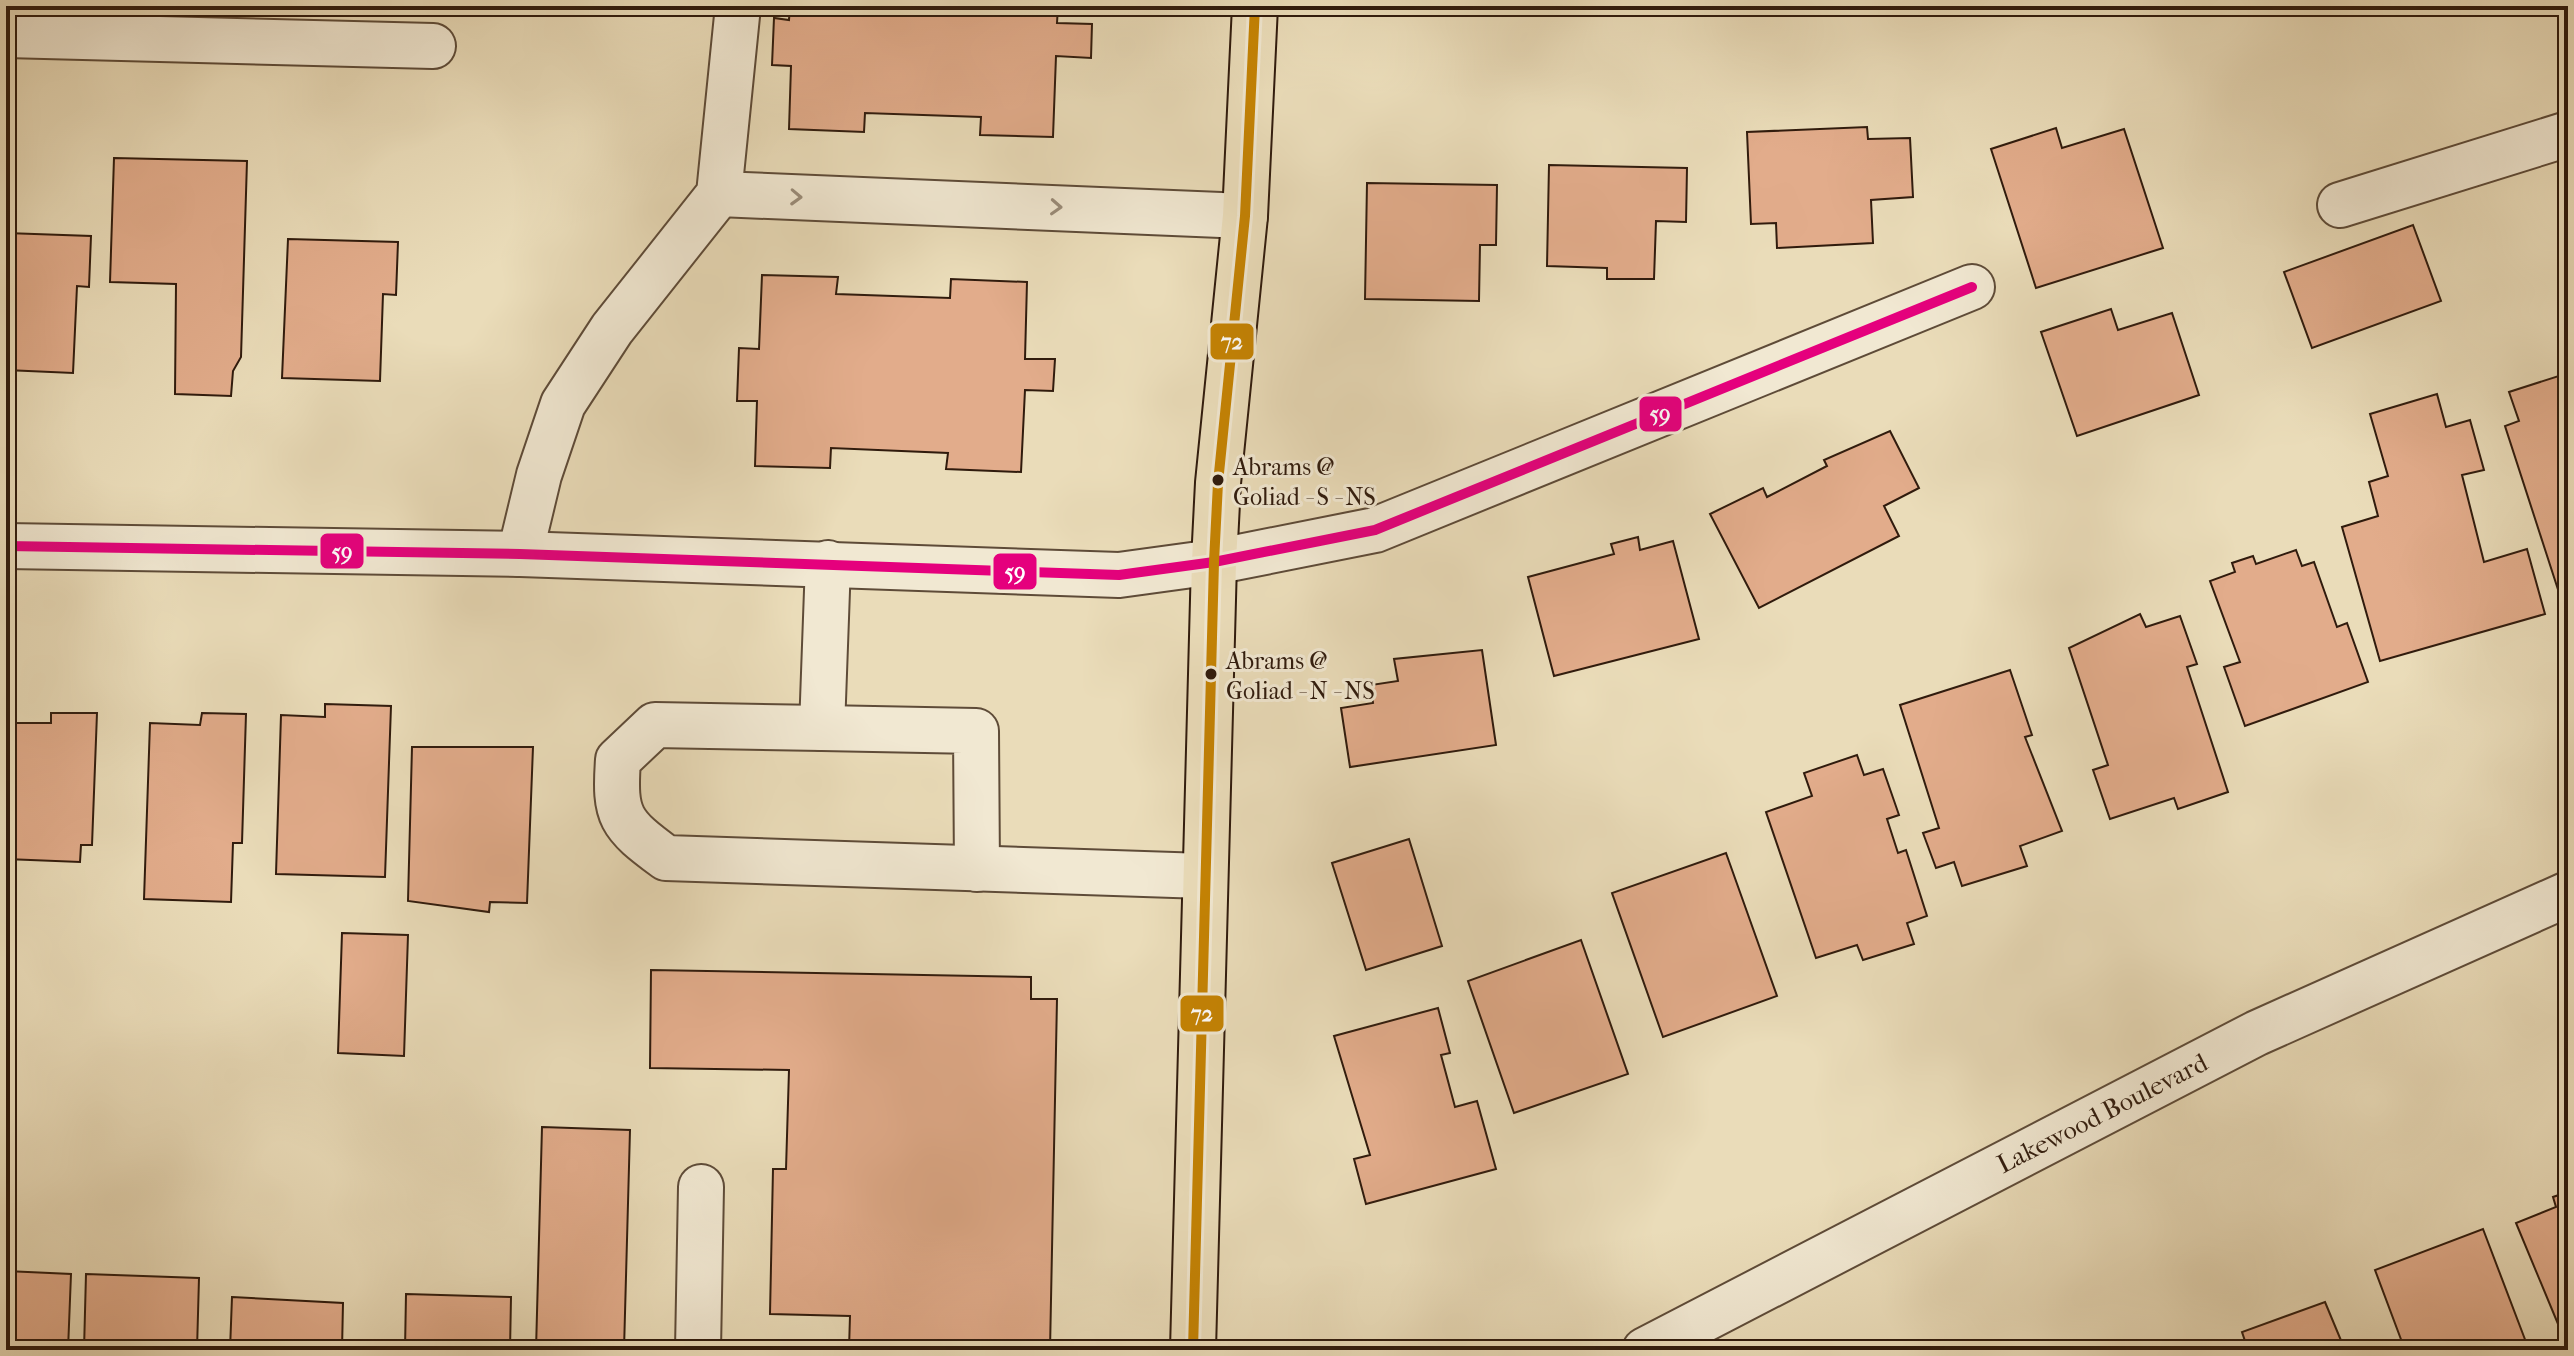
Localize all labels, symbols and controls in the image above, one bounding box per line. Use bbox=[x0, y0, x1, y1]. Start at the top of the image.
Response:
one-way arrow bbox=[790, 188, 803, 205]
one-way arrow bbox=[1050, 198, 1063, 215]
line badge: 72 bbox=[1209, 322, 1255, 361]
text: 72 bbox=[1220, 329, 1243, 355]
line badge: 59 bbox=[1638, 395, 1683, 433]
text: 59 bbox=[1649, 401, 1671, 427]
place label: Abrams @ Goliad - S - NS bbox=[1232, 453, 1376, 511]
marker: Abrams @ Goliad - S - NS bbox=[1210, 472, 1226, 488]
line badge: 59 bbox=[319, 532, 365, 570]
text: 59 bbox=[331, 539, 353, 565]
line badge: 59 bbox=[992, 552, 1038, 591]
text: 59 bbox=[1004, 559, 1026, 585]
place label: Abrams @ Goliad - N - NS bbox=[1225, 647, 1375, 705]
marker: Abrams @ Goliad - N - NS bbox=[1203, 666, 1219, 682]
line badge: 72 bbox=[1179, 994, 1225, 1033]
text: 72 bbox=[1190, 1001, 1213, 1027]
street label: Lakewood Boulevard bbox=[1992, 1047, 2213, 1180]

